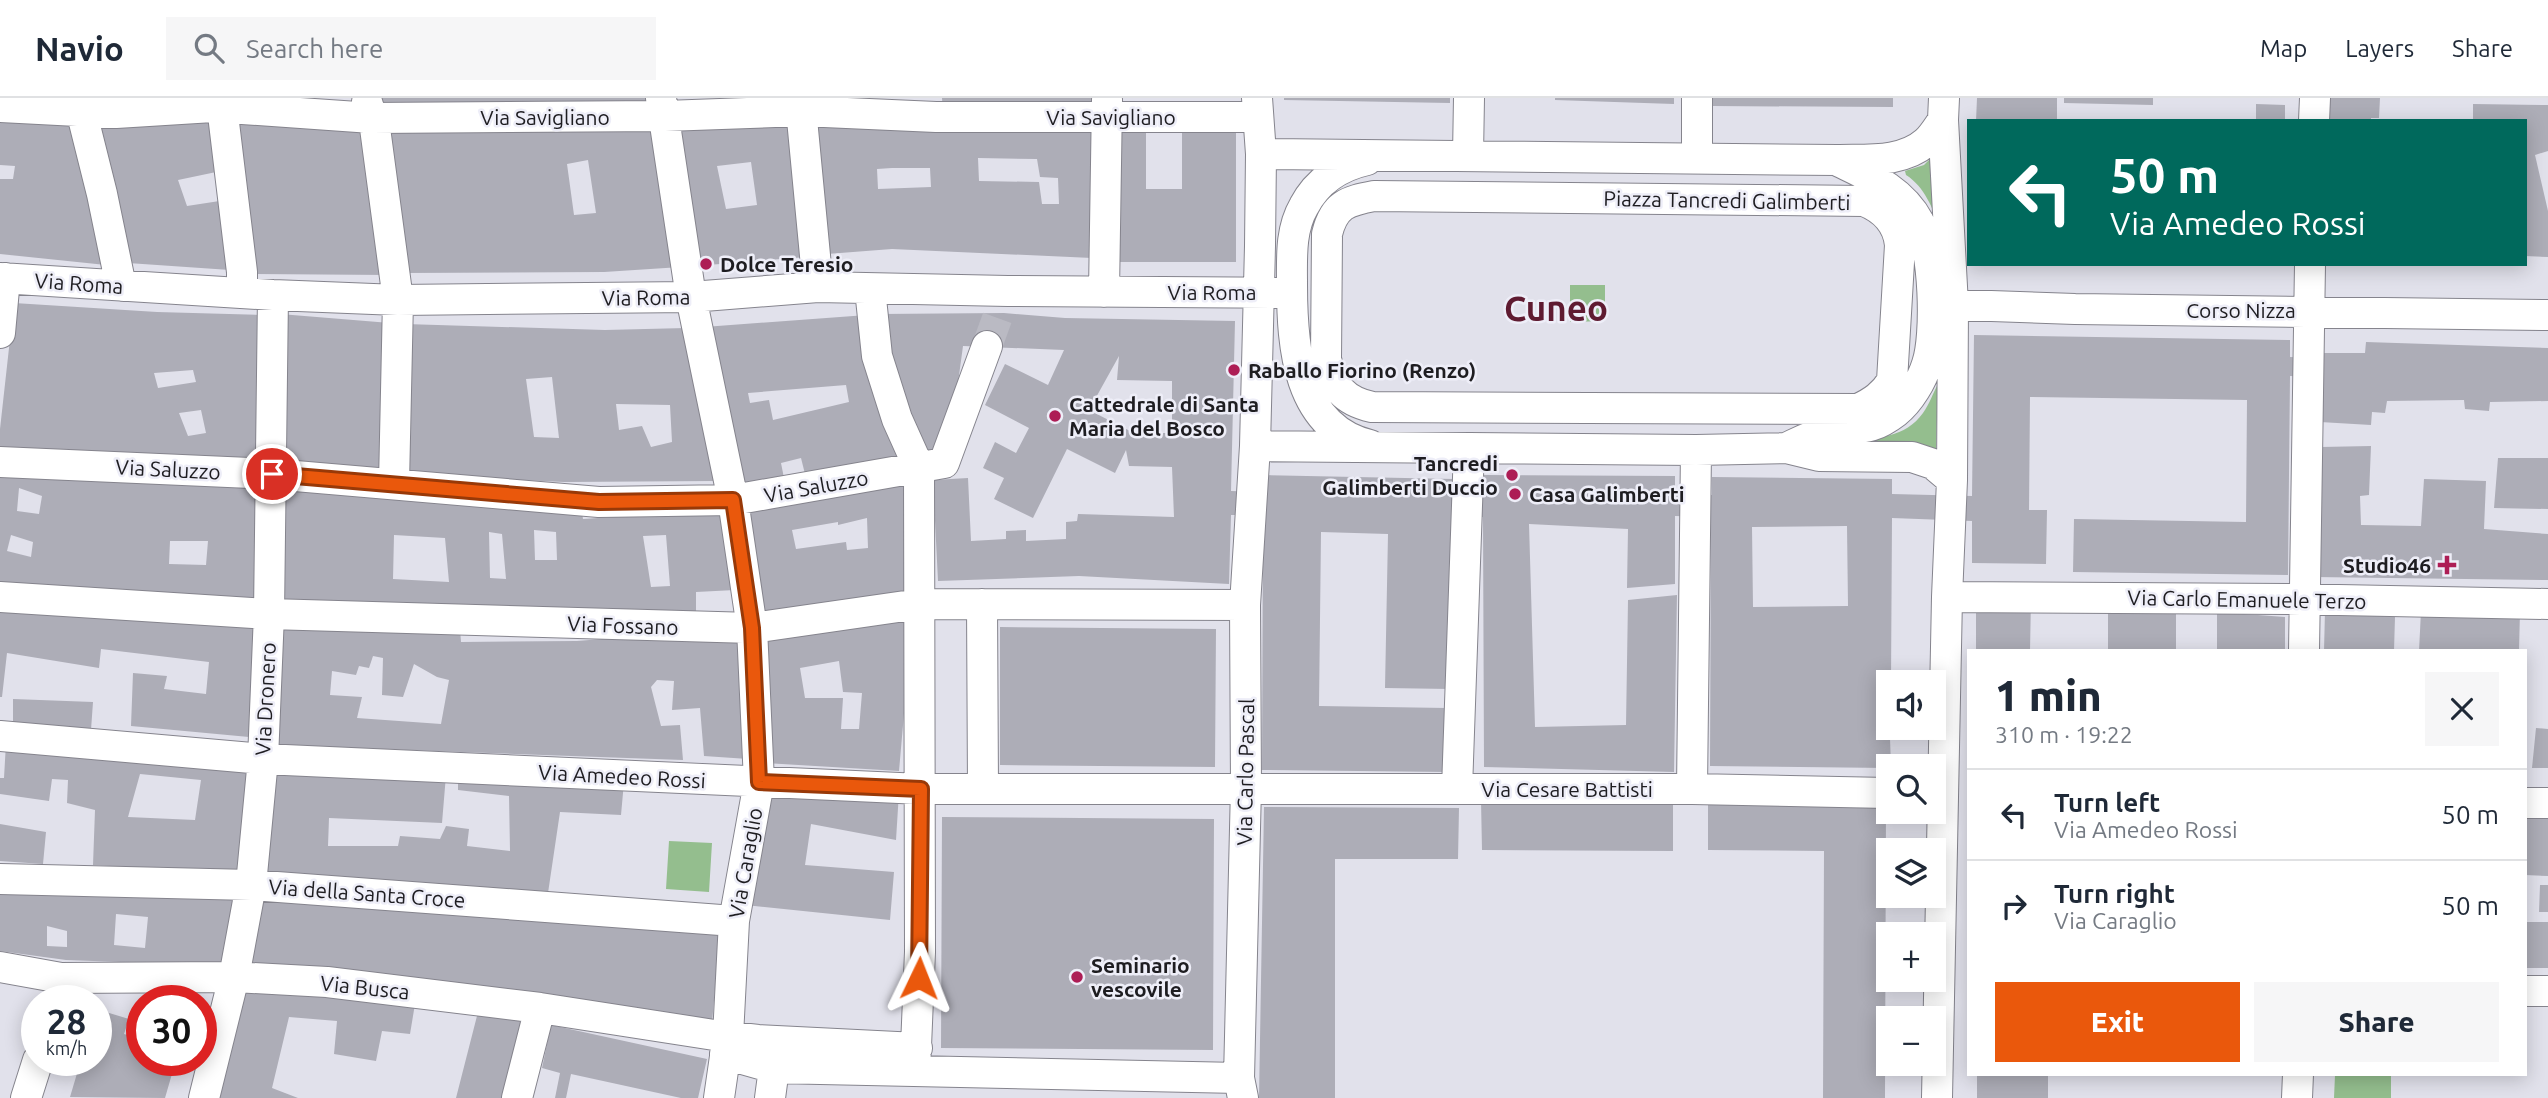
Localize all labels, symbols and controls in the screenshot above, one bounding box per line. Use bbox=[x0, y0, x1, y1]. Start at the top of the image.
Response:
search box bbox=[166, 17, 656, 80]
icon: search bbox=[190, 29, 228, 67]
text: Navio bbox=[35, 30, 124, 67]
text: Search here bbox=[246, 34, 383, 63]
text: Map bbox=[2260, 35, 2307, 62]
text: Layers bbox=[2345, 35, 2414, 62]
text: Share bbox=[2452, 35, 2513, 62]
street label: Via Savigliano bbox=[480, 105, 610, 129]
street label: Via Savigliano bbox=[1046, 105, 1176, 129]
icon: left bbox=[1995, 147, 2086, 238]
text: 50 m bbox=[2110, 147, 2219, 202]
street label: Piazza Tancredi Galimberti bbox=[1603, 186, 1851, 214]
text: Via Amedeo Rossi bbox=[2110, 205, 2366, 241]
place label: Dolce Teresio bbox=[720, 252, 854, 276]
marker: Dolce Teresio bbox=[698, 256, 714, 272]
street label: Via Roma bbox=[34, 268, 124, 298]
street label: Via Roma bbox=[1168, 280, 1256, 304]
street label: Via Roma bbox=[601, 284, 691, 310]
district label: Cuneo bbox=[1504, 288, 1608, 328]
street label: Corso Nizza bbox=[2186, 298, 2296, 322]
place label: Raballo Fiorino (Renzo) bbox=[1248, 358, 1476, 382]
marker: Raballo Fiorino (Renzo) bbox=[1226, 362, 1242, 378]
place label: Cattedrale di Santa Maria del Bosco bbox=[1069, 392, 1259, 440]
marker: Cattedrale di Santa Maria del Bosco bbox=[1047, 408, 1063, 424]
pin bbox=[242, 444, 302, 504]
place label: Tancredi Galimberti Duccio bbox=[1322, 451, 1498, 499]
street label: Via Saluzzo bbox=[115, 454, 221, 484]
icon: arrive bbox=[253, 455, 291, 493]
street label: Via Saluzzo bbox=[762, 465, 870, 507]
marker: Tancredi Galimberti Duccio bbox=[1504, 467, 1520, 483]
place label: Casa Galimberti bbox=[1529, 482, 1685, 506]
marker: Casa Galimberti bbox=[1507, 486, 1523, 502]
place label: Studio46 bbox=[2343, 553, 2431, 577]
marker: Studio46 bbox=[2437, 555, 2457, 575]
street label: Via Carlo Emanuele Terzo bbox=[2127, 585, 2367, 613]
street label: Via Fossano bbox=[567, 611, 679, 639]
street label: Via Dronero bbox=[250, 642, 280, 756]
map controls bbox=[1876, 670, 1946, 1076]
button: sound bbox=[1876, 670, 1946, 740]
text: 1 min bbox=[1995, 672, 2102, 719]
button: close bbox=[2425, 672, 2499, 746]
street label: Via Carlo Pascal bbox=[1232, 698, 1258, 846]
text: 310 m · 19:22 bbox=[1995, 722, 2133, 747]
button: search bbox=[1876, 754, 1946, 824]
street label: Via Amedeo Rossi bbox=[538, 760, 706, 792]
street label: Via Cesare Battisti bbox=[1481, 777, 1653, 801]
text: Turn left bbox=[2054, 788, 2160, 817]
icon: left bbox=[1995, 796, 2033, 834]
text: 50 m bbox=[2441, 800, 2499, 829]
street label: Via Caraglio bbox=[723, 806, 767, 920]
text: Via Amedeo Rossi bbox=[2054, 817, 2238, 842]
button: layers bbox=[1876, 838, 1946, 908]
street label: Via della Santa Croce bbox=[268, 874, 466, 912]
text: Turn right bbox=[2054, 879, 2175, 908]
icon: right bbox=[1995, 887, 2033, 925]
text: 50 m bbox=[2441, 891, 2499, 920]
text: Via Caraglio bbox=[2054, 908, 2177, 933]
button: + bbox=[1876, 922, 1946, 992]
position arrow bbox=[882, 941, 956, 1015]
place label: Seminario vescovile bbox=[1091, 953, 1190, 1001]
marker: Seminario vescovile bbox=[1069, 969, 1085, 985]
street label: Via Busca bbox=[319, 970, 411, 1004]
button: Exit bbox=[1995, 982, 2240, 1062]
button: Share bbox=[2254, 982, 2499, 1062]
speed limit sign: 30 bbox=[126, 985, 217, 1076]
text: 28 bbox=[47, 1001, 86, 1041]
button: − bbox=[1876, 1006, 1946, 1076]
text: km/h bbox=[46, 1038, 87, 1058]

